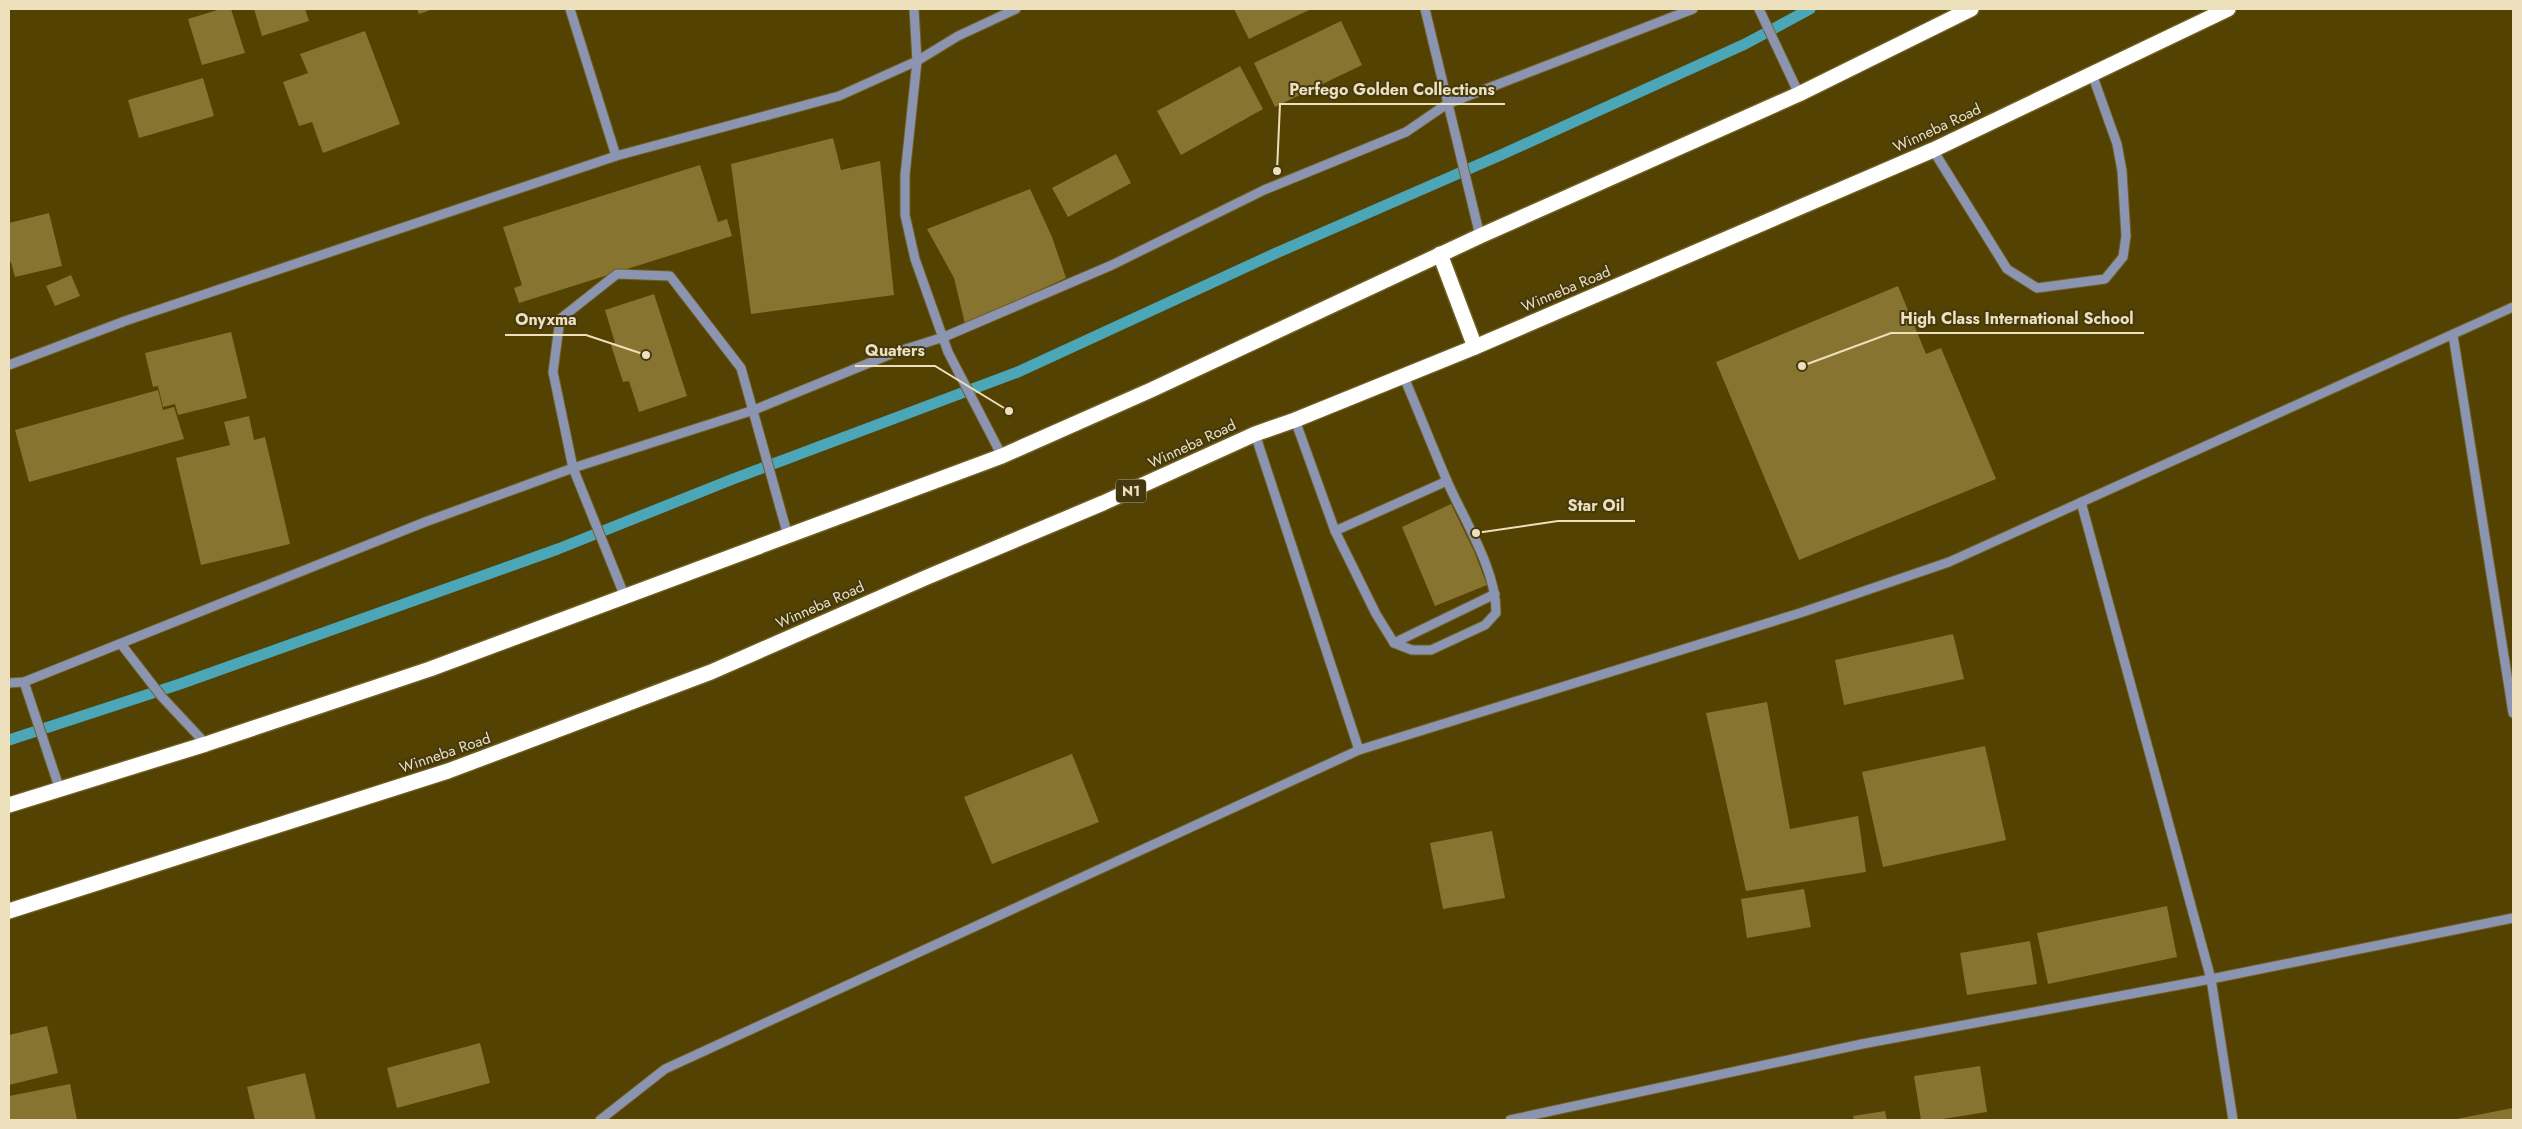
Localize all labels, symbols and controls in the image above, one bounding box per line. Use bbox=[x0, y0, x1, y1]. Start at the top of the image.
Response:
callout: Perfego Golden Collections bbox=[1280, 73, 1505, 104]
text: Perfego Golden Collections bbox=[1289, 78, 1495, 101]
street label: Winneba Road bbox=[1889, 98, 1985, 158]
street label: Winneba Road bbox=[1518, 260, 1614, 318]
callout: High Class International School bbox=[1891, 302, 2144, 333]
callout: Onyxma bbox=[505, 304, 586, 335]
text: High Class International School bbox=[1900, 307, 2134, 330]
text: Onyxma bbox=[515, 308, 577, 331]
callout: Quaters bbox=[855, 335, 935, 366]
text: Quaters bbox=[865, 339, 925, 362]
street label: Winneba Road bbox=[1144, 414, 1240, 474]
road number: N1 bbox=[1116, 480, 1146, 502]
callout: Star Oil bbox=[1558, 490, 1635, 521]
text: Star Oil bbox=[1568, 494, 1624, 517]
street label: Winneba Road bbox=[772, 576, 868, 634]
street label: Winneba Road bbox=[397, 727, 493, 779]

